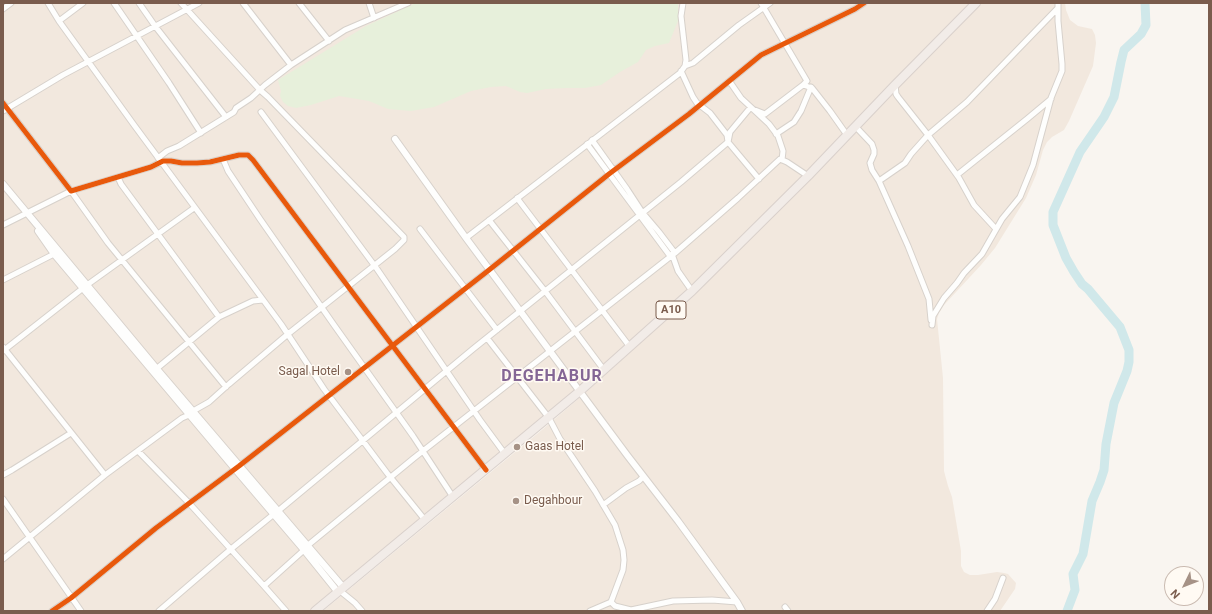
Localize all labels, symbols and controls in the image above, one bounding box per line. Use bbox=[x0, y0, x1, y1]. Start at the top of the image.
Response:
road number: A10 bbox=[656, 301, 686, 319]
place label: Sagal Hotel bbox=[279, 365, 340, 379]
marker: Sagal Hotel bbox=[343, 367, 353, 377]
district label: DEGEHABUR bbox=[501, 367, 603, 387]
place label: Gaas Hotel bbox=[525, 440, 584, 454]
marker: Gaas Hotel bbox=[512, 442, 522, 452]
place label: Degahbour bbox=[524, 494, 582, 508]
marker: Degahbour bbox=[511, 496, 521, 506]
north arrow bbox=[1164, 566, 1204, 606]
text: N bbox=[1168, 587, 1183, 601]

